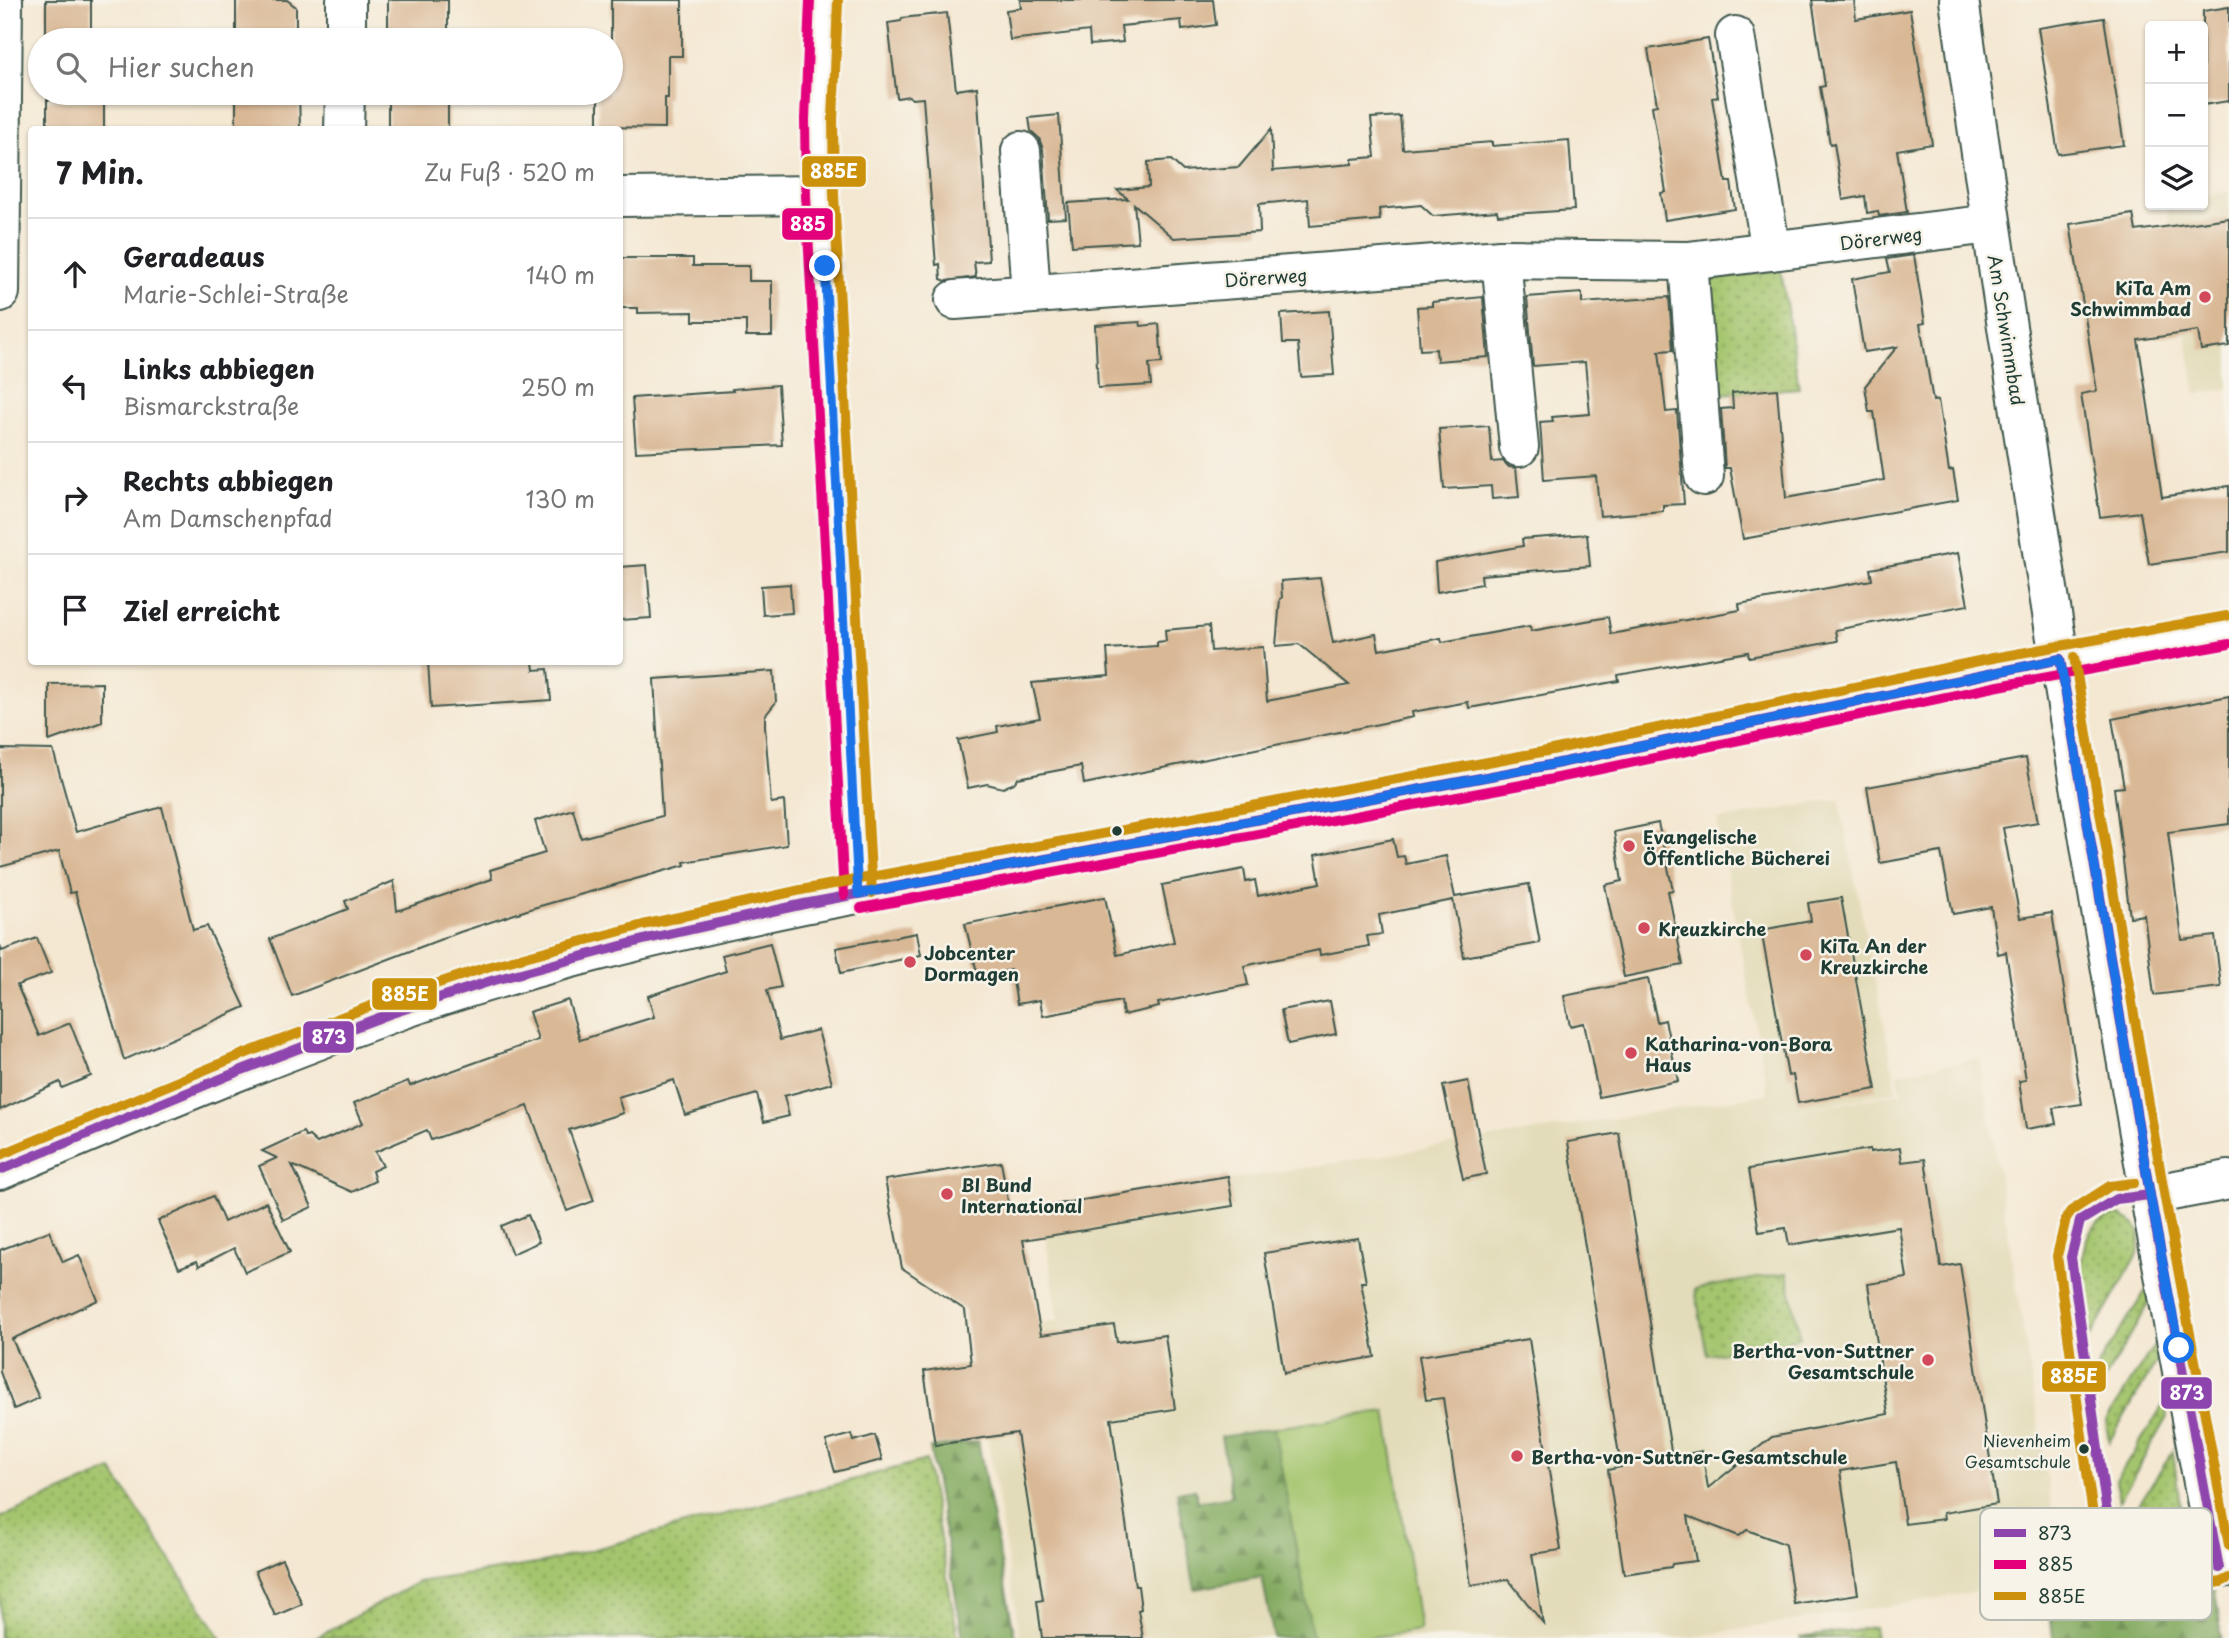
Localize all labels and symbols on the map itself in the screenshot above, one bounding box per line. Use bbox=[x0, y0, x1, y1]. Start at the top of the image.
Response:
line badge: 885E bbox=[801, 155, 867, 188]
text: 885E bbox=[810, 156, 858, 184]
line badge: 885 bbox=[781, 207, 834, 241]
text: 885 bbox=[790, 209, 826, 237]
street label: Dörerweg bbox=[1838, 220, 1924, 256]
route end bbox=[809, 250, 840, 281]
street label: Am Schwimmbad bbox=[1982, 253, 2032, 407]
street label: Dörerweg bbox=[1224, 261, 1308, 293]
place label: KiTa Am Schwimmbad bbox=[2070, 274, 2191, 322]
marker: KiTa Am Schwimmbad bbox=[2197, 289, 2213, 305]
place label: Evangelische Öffentliche Bücherei bbox=[1643, 823, 1830, 871]
unlabelled marker bbox=[1110, 824, 1124, 838]
marker: Evangelische Öffentliche Bücherei bbox=[1621, 838, 1637, 854]
place label: Kreuzkirche bbox=[1658, 915, 1766, 942]
marker: Kreuzkirche bbox=[1636, 920, 1652, 936]
place label: KiTa An der Kreuzkirche bbox=[1820, 932, 1928, 980]
place label: Jobcenter Dormagen bbox=[924, 939, 1019, 987]
marker: KiTa An der Kreuzkirche bbox=[1798, 947, 1814, 963]
marker: Jobcenter Dormagen bbox=[902, 954, 918, 970]
line badge: 885E bbox=[371, 977, 438, 1011]
text: 885E bbox=[381, 979, 429, 1007]
line badge: 873 bbox=[302, 1020, 355, 1054]
text: 873 bbox=[312, 1022, 346, 1050]
place label: Katharina-von-Bora Haus bbox=[1645, 1030, 1833, 1078]
marker: Katharina-von-Bora Haus bbox=[1623, 1045, 1639, 1061]
place label: BI Bund International bbox=[961, 1171, 1082, 1219]
marker: BI Bund International bbox=[939, 1186, 955, 1202]
route start bbox=[2163, 1332, 2194, 1363]
place label: Bertha-von-Suttner Gesamtschule bbox=[1732, 1337, 1915, 1385]
marker: Bertha-von-Suttner Gesamtschule bbox=[1920, 1352, 1936, 1368]
line badge: 885E bbox=[2041, 1360, 2107, 1393]
text: 885E bbox=[2050, 1361, 2098, 1389]
line badge: 873 bbox=[2160, 1376, 2213, 1410]
text: 873 bbox=[2170, 1378, 2204, 1406]
place label: Nievenheim Gesamtschule bbox=[1965, 1428, 2071, 1473]
marker: Nievenheim Gesamtschule bbox=[2077, 1442, 2091, 1456]
place label: Bertha-von-Suttner-Gesamtschule bbox=[1531, 1443, 1847, 1470]
marker: Bertha-von-Suttner-Gesamtschule bbox=[1509, 1448, 1525, 1464]
legend bbox=[1980, 1508, 2212, 1620]
text: 873 bbox=[2038, 1518, 2072, 1546]
text: 885 bbox=[2038, 1549, 2073, 1577]
text: 885E bbox=[2038, 1581, 2086, 1609]

